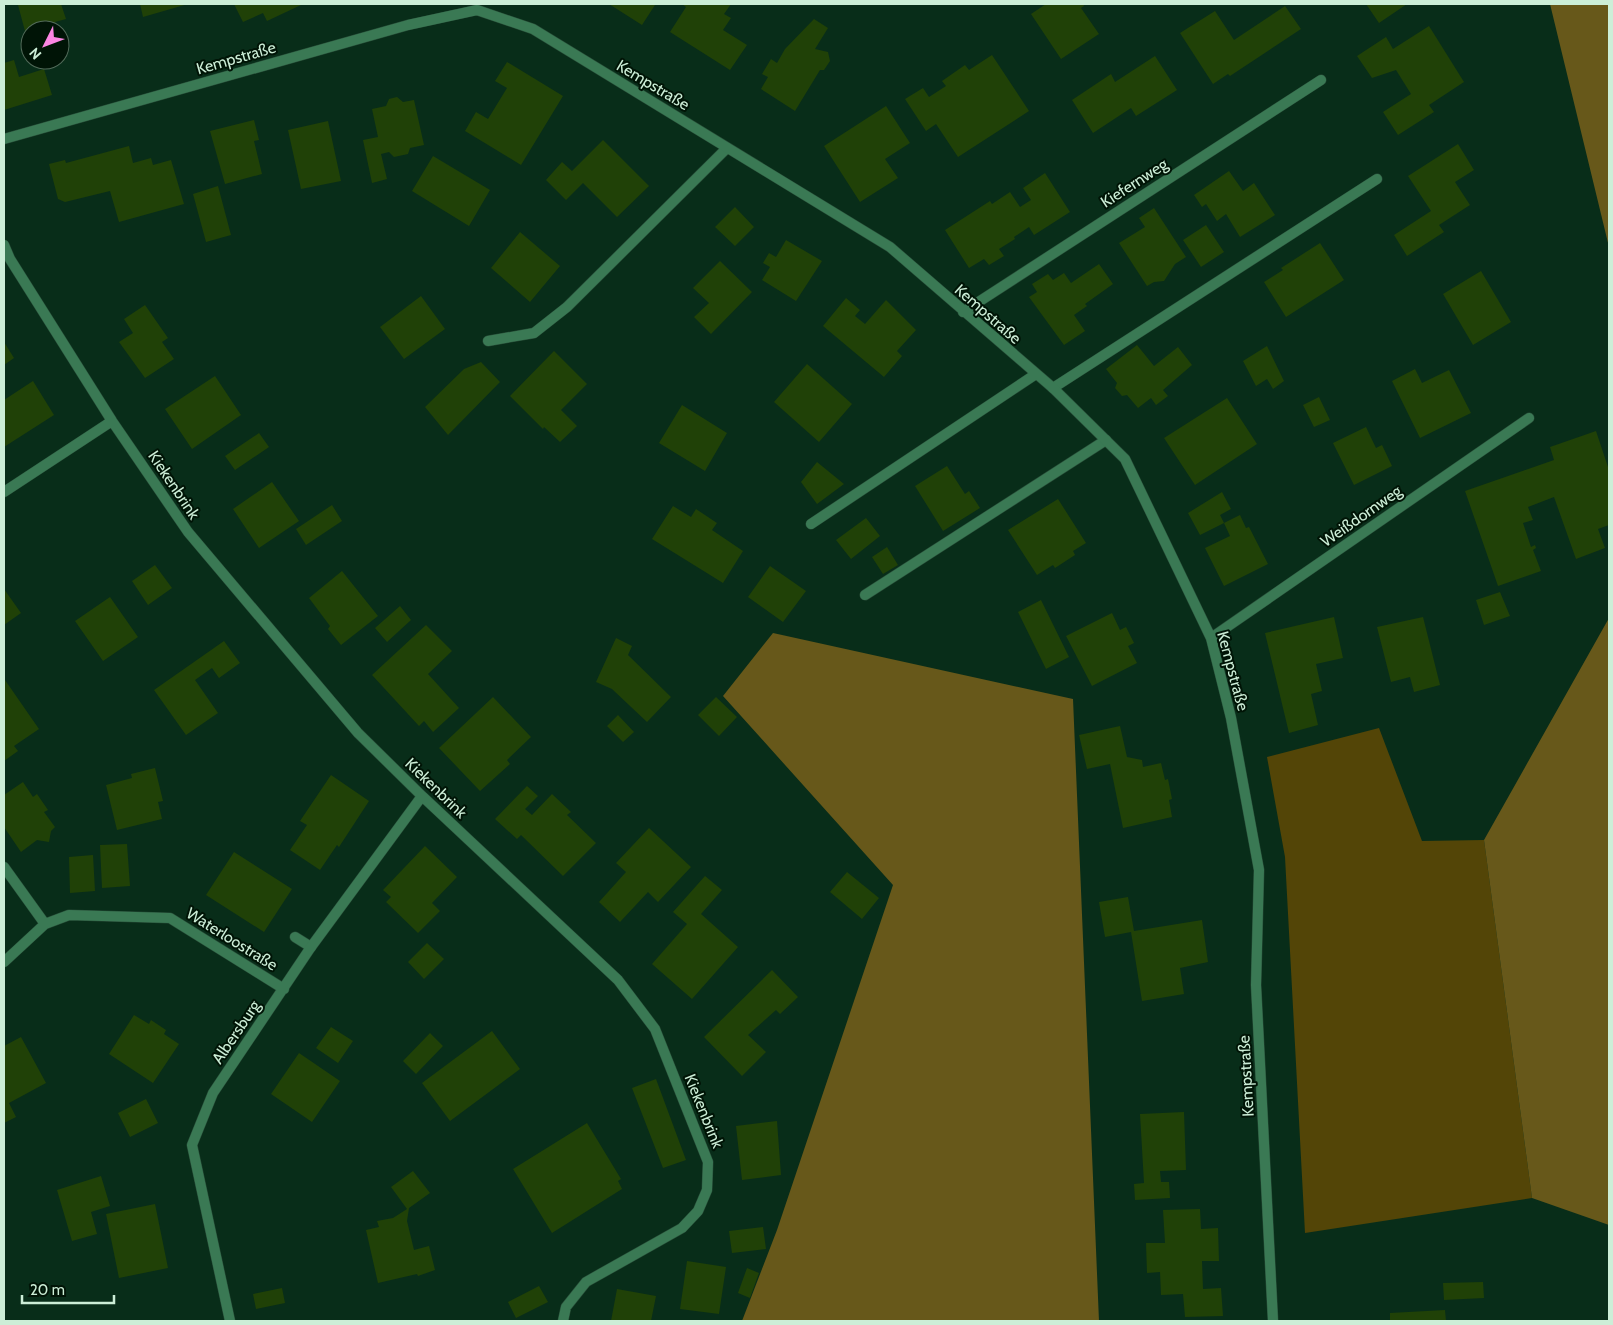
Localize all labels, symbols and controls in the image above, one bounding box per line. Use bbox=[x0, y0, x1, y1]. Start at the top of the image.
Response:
north arrow bbox=[20, 20, 70, 70]
street label: Kempstraße bbox=[194, 38, 278, 78]
text: N bbox=[25, 44, 45, 63]
street label: Kempstraße bbox=[613, 56, 693, 114]
street label: Kiefernweg bbox=[1097, 154, 1172, 212]
street label: Kempstraße bbox=[951, 280, 1025, 348]
street label: Kiekenbrink bbox=[144, 447, 204, 524]
street label: Weißdornweg bbox=[1317, 481, 1406, 551]
street label: Kempstraße bbox=[1213, 629, 1253, 713]
street label: Kiekenbrink bbox=[401, 754, 471, 823]
street label: Waterloostraße bbox=[183, 903, 281, 975]
street label: Albersburg bbox=[208, 996, 265, 1067]
street label: Kempstraße bbox=[1234, 1035, 1258, 1117]
street label: Kiekenbrink bbox=[681, 1071, 728, 1152]
scale bar bbox=[22, 1272, 115, 1304]
text: 20 m bbox=[30, 1281, 65, 1299]

